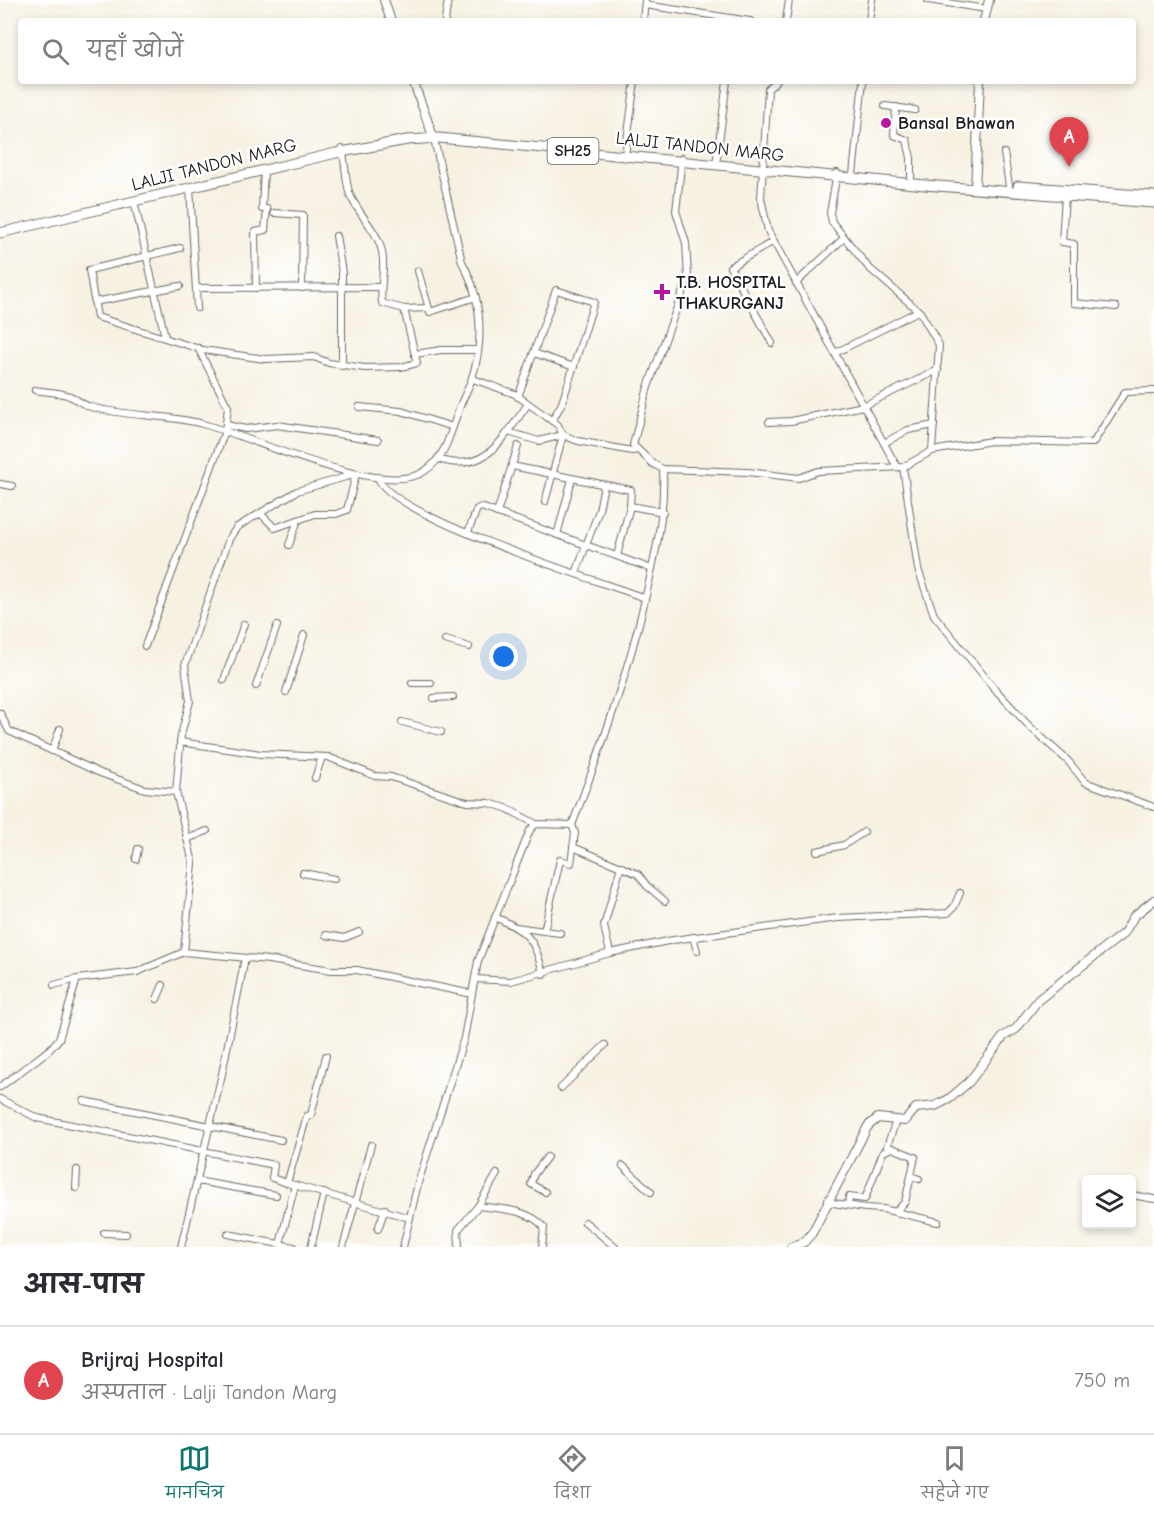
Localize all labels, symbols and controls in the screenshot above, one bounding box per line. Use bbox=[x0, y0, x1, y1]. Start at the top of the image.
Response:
search box bbox=[18, 18, 1136, 84]
icon: search bbox=[39, 35, 72, 68]
text: यहाँ खोजें bbox=[87, 37, 183, 63]
place label: Bansal Bhawan bbox=[898, 113, 1015, 134]
marker: Bansal Bhawan bbox=[879, 116, 893, 130]
pin: A bbox=[1050, 118, 1088, 167]
street label: LALJI TANDON MARG bbox=[615, 128, 785, 166]
street label: LALJI TANDON MARG bbox=[129, 134, 299, 196]
road number: SH25 bbox=[548, 138, 598, 164]
place label: T.B. HOSPITAL THAKURGANJ bbox=[676, 272, 786, 314]
marker: T.B. HOSPITAL THAKURGANJ bbox=[653, 283, 671, 301]
your location bbox=[489, 642, 518, 671]
map controls bbox=[1082, 1175, 1136, 1229]
button: layers bbox=[1082, 1175, 1136, 1229]
text: आस-पास bbox=[24, 1270, 143, 1300]
text: Brijraj Hospital bbox=[81, 1347, 224, 1373]
text: A bbox=[38, 1369, 49, 1392]
text: 750 m bbox=[1074, 1369, 1130, 1392]
text: अस्पताल · Lalji Tandon Marg bbox=[81, 1381, 337, 1404]
tab: मानचित्र bbox=[165, 1442, 224, 1510]
tab: दिशा bbox=[554, 1442, 591, 1510]
tab: सहेजे गए bbox=[921, 1442, 989, 1510]

